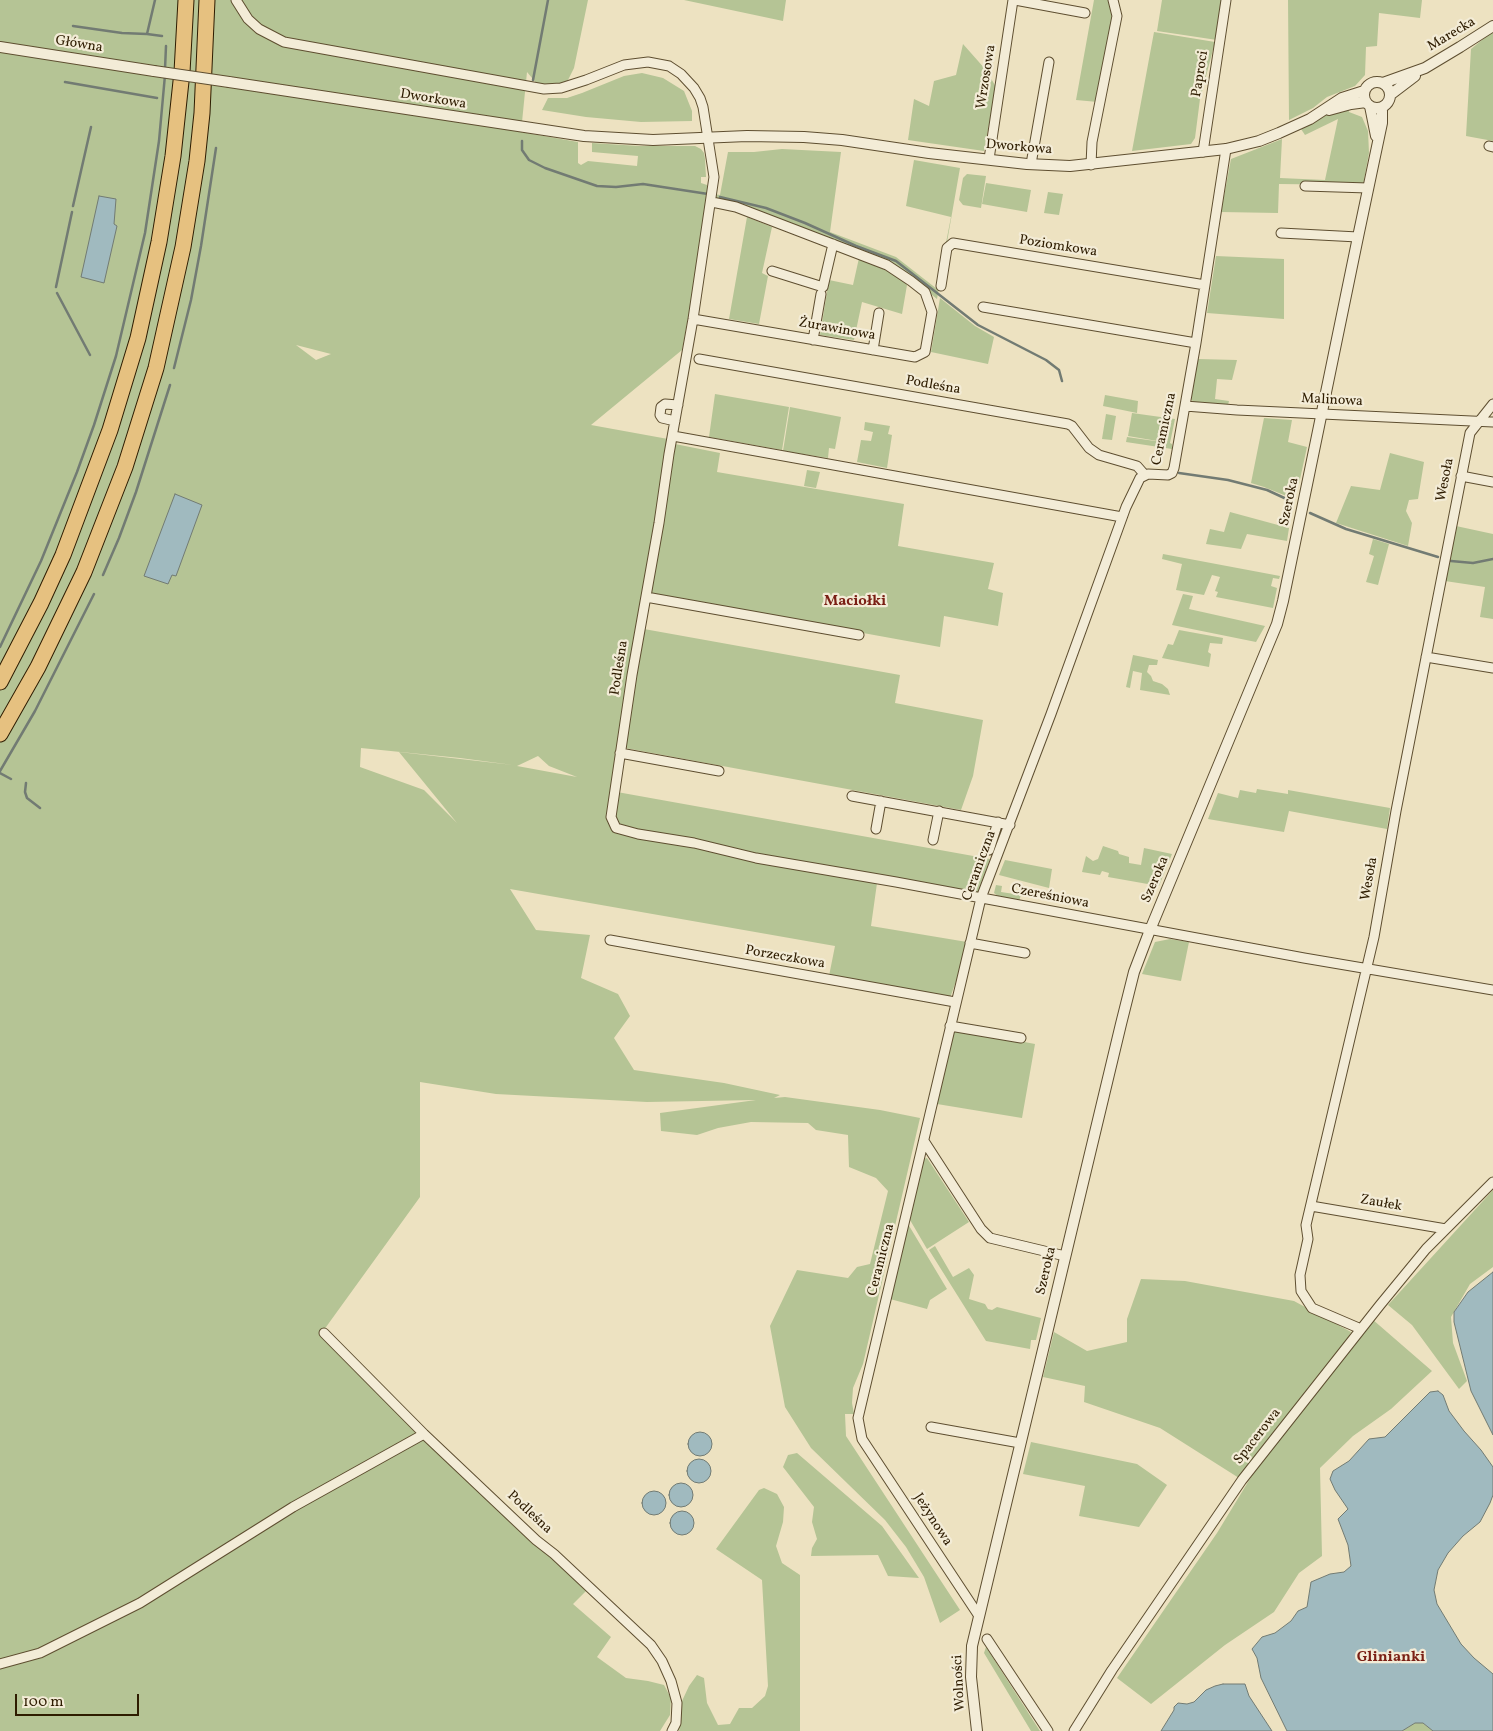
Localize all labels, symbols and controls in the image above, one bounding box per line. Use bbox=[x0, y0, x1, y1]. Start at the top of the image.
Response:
street label: Marecka bbox=[1425, 14, 1479, 56]
street label: Główna bbox=[54, 33, 104, 57]
street label: Wrzosowa bbox=[974, 44, 1000, 110]
street label: Paproci bbox=[1189, 50, 1213, 98]
street label: Dworkowa bbox=[399, 86, 467, 114]
street label: Dworkowa bbox=[985, 137, 1053, 159]
street label: Poziomkowa bbox=[1018, 233, 1098, 261]
street label: Żurawinowa bbox=[797, 315, 877, 345]
street label: Podleśna bbox=[904, 373, 962, 399]
street label: Ceramiczna bbox=[1149, 391, 1181, 467]
street label: Malinowa bbox=[1301, 391, 1363, 411]
street label: Wesoła bbox=[1434, 457, 1458, 503]
street label: Szeroka bbox=[1277, 476, 1303, 528]
district label: Maciołki bbox=[824, 593, 886, 611]
street label: Podleśna bbox=[607, 639, 633, 697]
street label: Ceramiczna bbox=[959, 828, 1001, 904]
street label: Szeroka bbox=[1139, 854, 1173, 906]
street label: Wesoła bbox=[1358, 856, 1382, 902]
street label: Czereśniowa bbox=[1010, 881, 1090, 913]
street label: Porzeczkowa bbox=[744, 943, 826, 973]
street label: Zaułek bbox=[1359, 1192, 1403, 1216]
street label: Ceramiczna bbox=[865, 1222, 899, 1298]
street label: Szeroka bbox=[1033, 1245, 1061, 1297]
street label: Spacerowa bbox=[1231, 1406, 1285, 1468]
street label: Podleśna bbox=[503, 1488, 555, 1538]
street label: Jeżynowa bbox=[909, 1491, 955, 1549]
district label: Glinianki bbox=[1357, 1649, 1425, 1667]
street label: Wolności bbox=[950, 1654, 970, 1712]
scale bar bbox=[18, 1684, 141, 1716]
text: 100 m bbox=[23, 1692, 63, 1713]

